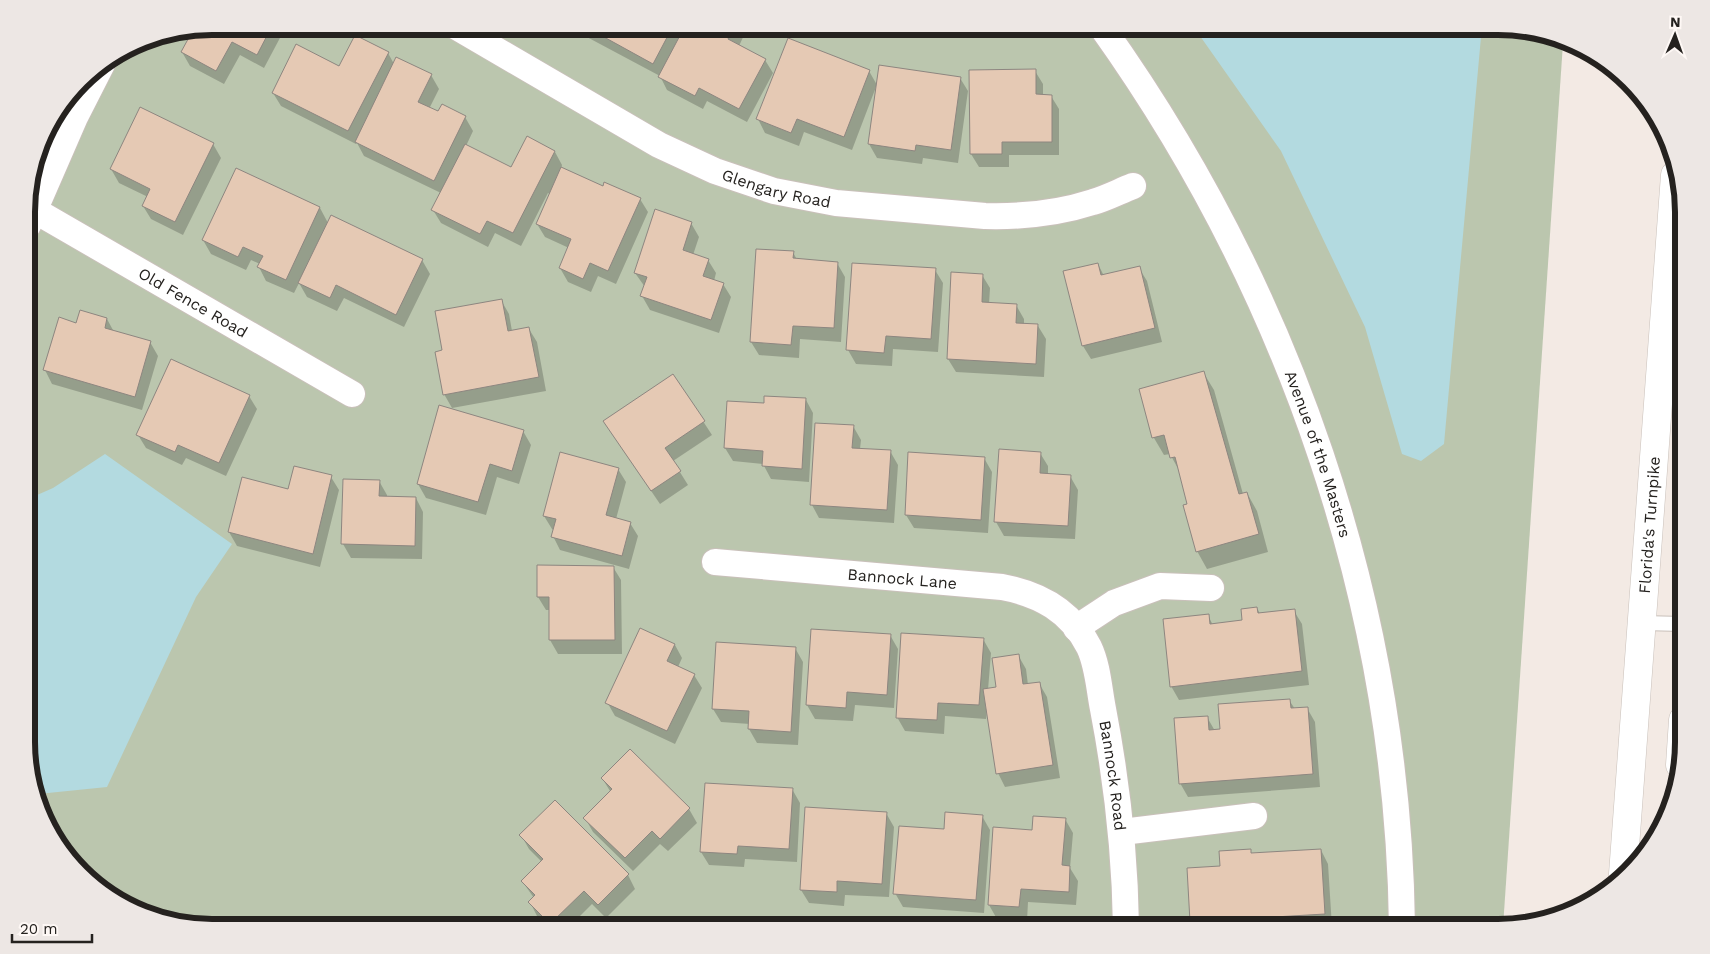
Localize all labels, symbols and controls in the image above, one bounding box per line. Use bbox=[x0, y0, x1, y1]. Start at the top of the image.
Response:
north arrow bbox=[1650, 10, 1700, 60]
text: N bbox=[1670, 14, 1681, 30]
street label: Glengary Road bbox=[720, 165, 833, 211]
street label: Old Fence Road bbox=[135, 263, 251, 341]
street label: Avenue of the Masters bbox=[1281, 368, 1355, 540]
street label: Florida's Turnpike bbox=[1634, 456, 1664, 594]
street label: Bannock Lane bbox=[847, 564, 958, 593]
street label: Bannock Road bbox=[1096, 719, 1130, 832]
scale bar bbox=[12, 912, 92, 944]
text: 20 m bbox=[20, 920, 58, 938]

